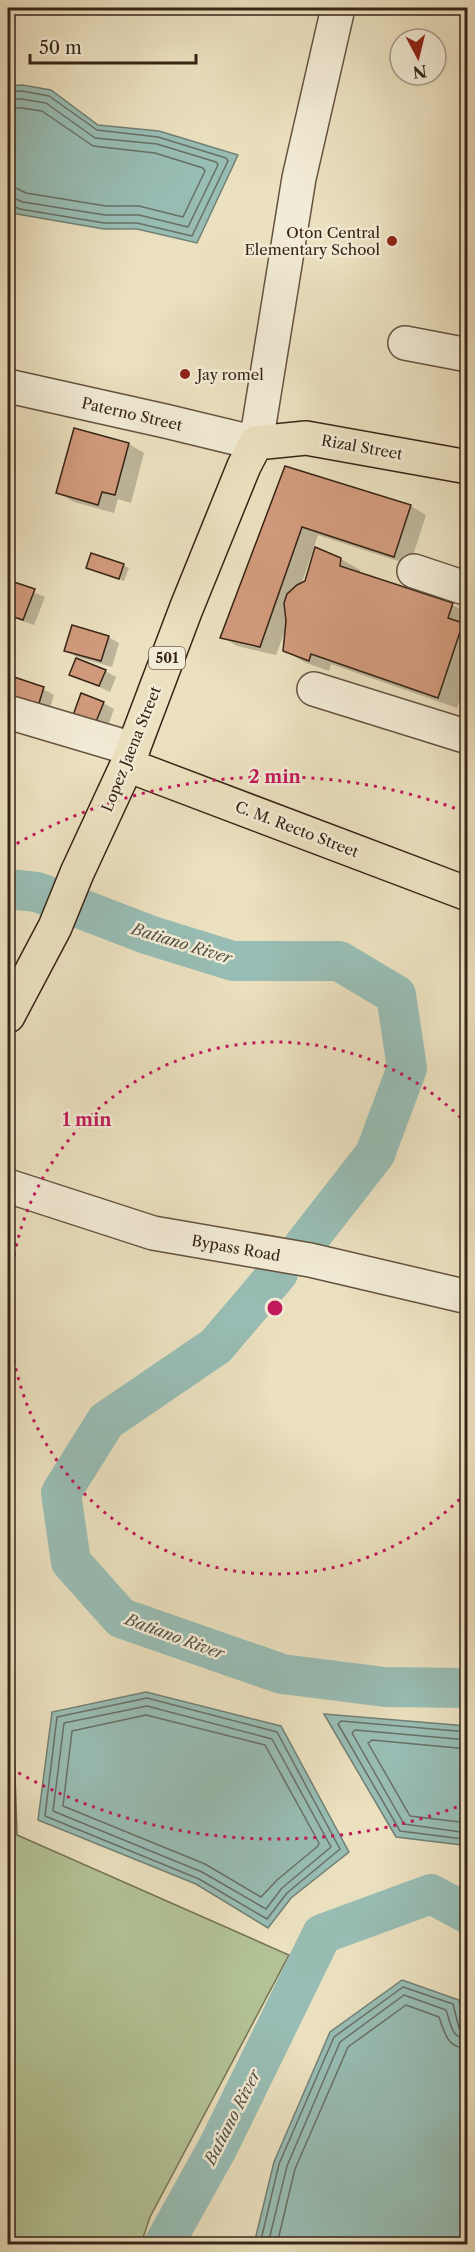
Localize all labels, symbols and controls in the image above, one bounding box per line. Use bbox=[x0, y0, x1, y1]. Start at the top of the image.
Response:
scale bar bbox=[30, 27, 196, 65]
north arrow bbox=[388, 27, 448, 87]
text: 50 m bbox=[39, 37, 82, 59]
text: N bbox=[412, 61, 428, 83]
place label: Oton Central Elementary School bbox=[245, 223, 381, 259]
marker: Oton Central Elementary School bbox=[385, 234, 399, 248]
place label: Jay romel bbox=[195, 365, 264, 384]
marker: Jay romel bbox=[178, 367, 192, 381]
street label: Paterno Street bbox=[80, 393, 185, 435]
street label: Rizal Street bbox=[320, 431, 405, 464]
road number: 501 bbox=[149, 647, 185, 669]
street label: Lopez Jaena Street bbox=[97, 683, 165, 814]
text: 2 min bbox=[249, 766, 302, 788]
street label: C. M. Recto Street bbox=[233, 797, 362, 862]
water label: Batiano River bbox=[127, 918, 236, 968]
text: 1 min bbox=[62, 1109, 112, 1131]
street label: Bypass Road bbox=[190, 1231, 282, 1265]
centre of rings bbox=[265, 1298, 285, 1318]
water label: Batiano River bbox=[121, 1608, 229, 1664]
water label: Batiano River bbox=[199, 2065, 265, 2170]

